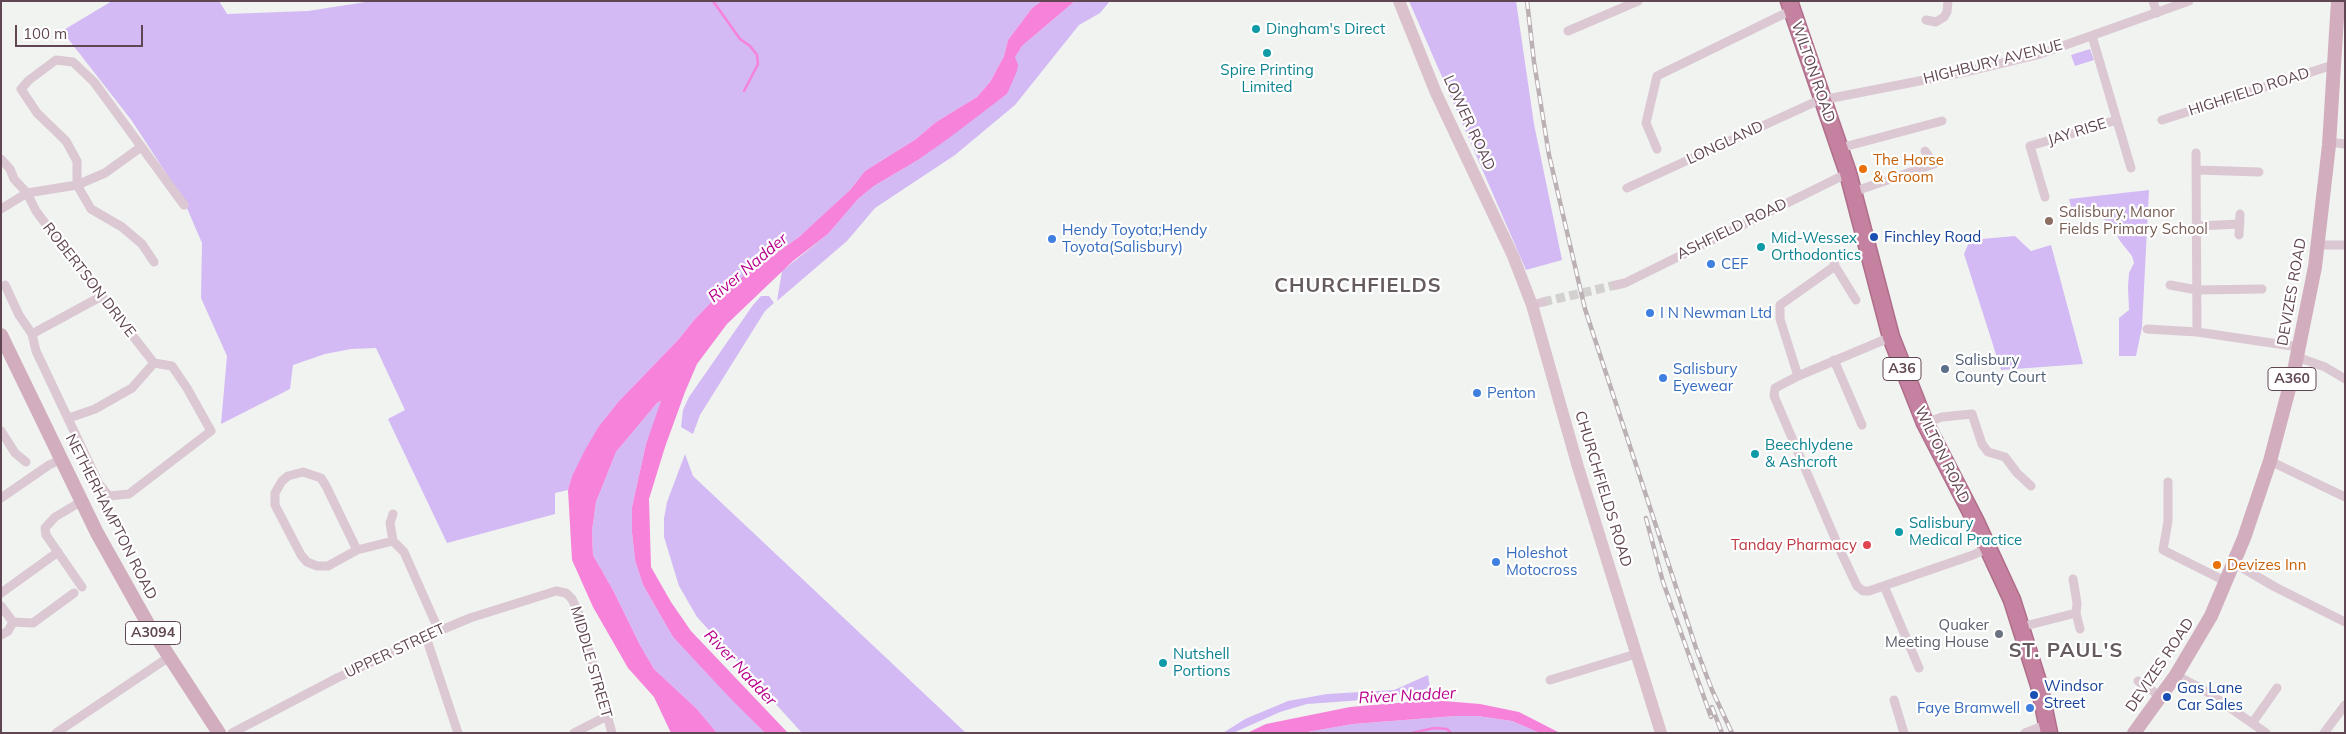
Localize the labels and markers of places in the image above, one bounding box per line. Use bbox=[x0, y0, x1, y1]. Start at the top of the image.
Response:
place label: Dingham's Direct bbox=[1266, 20, 1385, 38]
marker: Dingham's Direct bbox=[1250, 23, 1262, 35]
marker: Spire Printing Limited bbox=[1261, 47, 1273, 59]
place label: Spire Printing Limited bbox=[1220, 61, 1314, 96]
place label: The Horse & Groom bbox=[1873, 151, 1944, 186]
marker: The Horse & Groom bbox=[1857, 163, 1869, 175]
place label: Salisbury, Manor Fields Primary School bbox=[2059, 203, 2208, 238]
marker: Salisbury, Manor Fields Primary School bbox=[2043, 215, 2055, 227]
place label: Hendy Toyota;Hendy Toyota(Salisbury) bbox=[1062, 221, 1207, 256]
place label: Finchley Road bbox=[1884, 228, 1981, 246]
place label: Mid-Wessex Orthodontics bbox=[1771, 229, 1861, 264]
marker: Finchley Road bbox=[1868, 231, 1880, 243]
marker: Hendy Toyota;Hendy Toyota(Salisbury) bbox=[1046, 233, 1058, 245]
marker: Mid-Wessex Orthodontics bbox=[1755, 241, 1767, 253]
place label: CEF bbox=[1721, 255, 1749, 273]
marker: CEF bbox=[1705, 258, 1717, 270]
place label: I N Newman Ltd bbox=[1660, 304, 1772, 322]
marker: I N Newman Ltd bbox=[1644, 307, 1656, 319]
place label: Salisbury County Court bbox=[1955, 351, 2046, 386]
place label: Salisbury Eyewear bbox=[1673, 360, 1737, 395]
marker: Salisbury County Court bbox=[1939, 363, 1951, 375]
marker: Salisbury Eyewear bbox=[1657, 372, 1669, 384]
place label: Penton bbox=[1487, 384, 1536, 402]
marker: Penton bbox=[1471, 387, 1483, 399]
place label: Beechlydene & Ashcroft bbox=[1765, 436, 1853, 471]
marker: Beechlydene & Ashcroft bbox=[1749, 448, 1761, 460]
place label: Salisbury Medical Practice bbox=[1909, 514, 2022, 549]
marker: Salisbury Medical Practice bbox=[1893, 526, 1905, 538]
place label: Tanday Pharmacy bbox=[1731, 536, 1857, 554]
marker: Tanday Pharmacy bbox=[1861, 539, 1873, 551]
place label: Holeshot Motocross bbox=[1506, 544, 1577, 579]
marker: Holeshot Motocross bbox=[1490, 556, 1502, 568]
place label: Devizes Inn bbox=[2227, 556, 2306, 574]
marker: Devizes Inn bbox=[2211, 559, 2223, 571]
place label: Quaker Meeting House bbox=[1885, 616, 1989, 651]
marker: Quaker Meeting House bbox=[1993, 628, 2005, 640]
place label: Nutshell Portions bbox=[1173, 645, 1230, 680]
marker: Nutshell Portions bbox=[1157, 657, 1169, 669]
place label: Windsor Street bbox=[2044, 677, 2103, 712]
place label: Gas Lane Car Sales bbox=[2177, 679, 2243, 714]
marker: Windsor Street bbox=[2028, 689, 2040, 701]
marker: Gas Lane Car Sales bbox=[2161, 691, 2173, 703]
place label: Faye Bramwell bbox=[1917, 699, 2020, 717]
marker: Faye Bramwell bbox=[2024, 702, 2036, 714]

